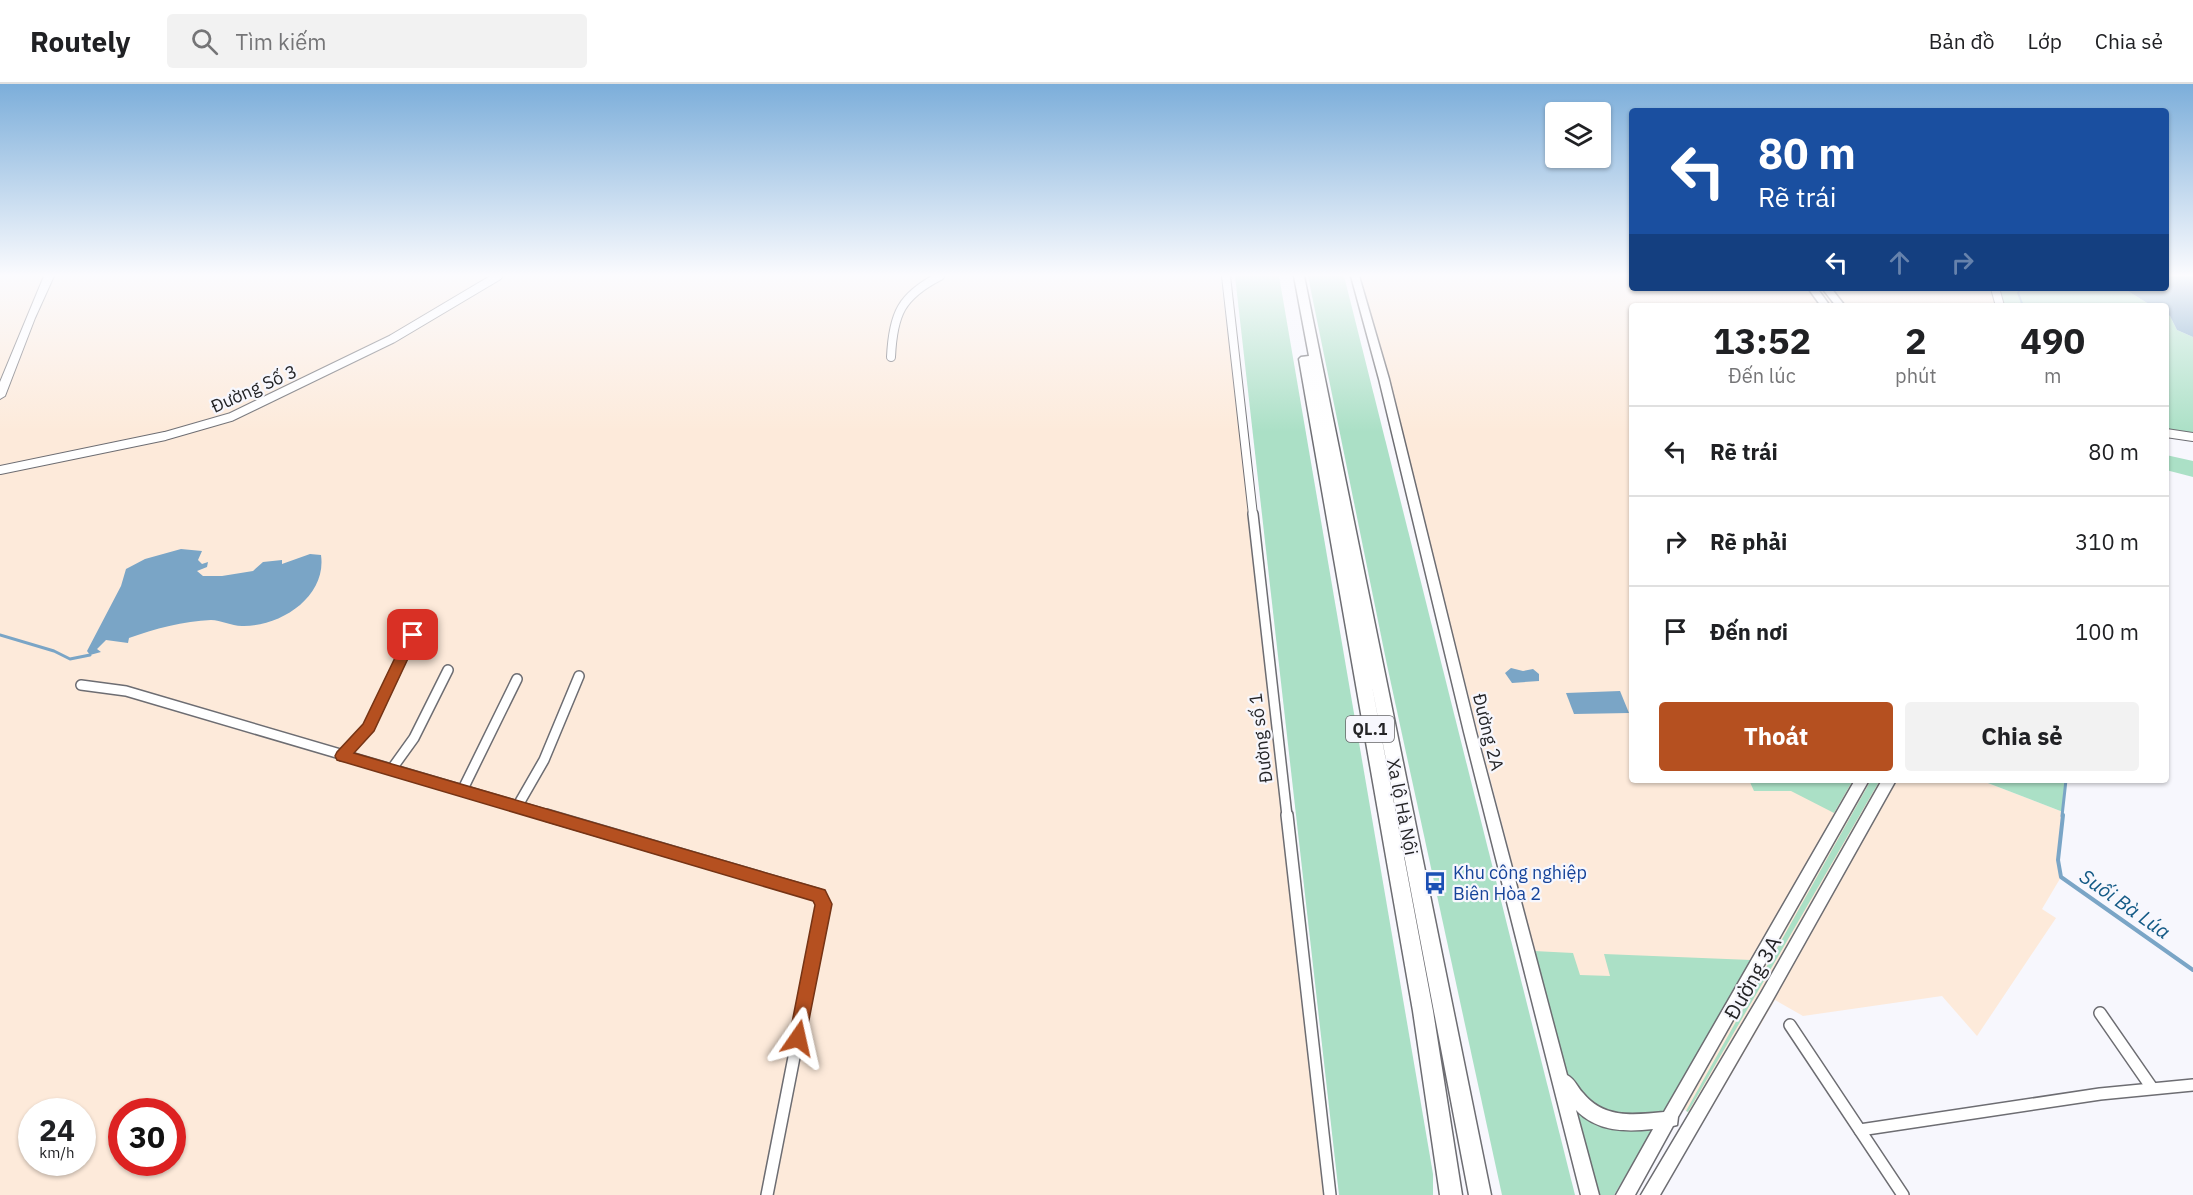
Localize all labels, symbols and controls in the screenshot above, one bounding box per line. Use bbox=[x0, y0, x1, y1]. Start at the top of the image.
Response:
search box bbox=[167, 14, 587, 68]
text: Routely bbox=[30, 23, 131, 60]
icon: search bbox=[188, 25, 221, 58]
text: Tìm kiếm bbox=[236, 27, 326, 56]
text: Bản đồ bbox=[1929, 27, 1995, 55]
text: Lớp bbox=[2028, 27, 2062, 55]
text: Chia sẻ bbox=[2095, 27, 2163, 55]
map controls bbox=[1545, 102, 1611, 168]
button: layers bbox=[1545, 102, 1611, 168]
text: 80 m bbox=[1758, 126, 1856, 181]
icon: left bbox=[1659, 132, 1737, 210]
text: Rẽ trái bbox=[1758, 179, 1837, 214]
icon: left bbox=[1820, 246, 1853, 279]
icon: ahead bbox=[1883, 246, 1916, 279]
icon: right bbox=[1946, 246, 1979, 279]
text: 13:52 bbox=[1713, 317, 1811, 364]
text: 2 bbox=[1905, 317, 1927, 364]
text: 490 bbox=[2020, 317, 2085, 364]
street label: Đường Số 3 bbox=[207, 359, 300, 418]
text: Đến lúc bbox=[1728, 362, 1796, 389]
text: phút bbox=[1895, 362, 1936, 389]
text: m bbox=[2044, 362, 2061, 389]
icon: left bbox=[1659, 435, 1692, 468]
text: Rẽ trái bbox=[1710, 437, 1778, 466]
text: 80 m bbox=[2088, 437, 2139, 466]
icon: right bbox=[1659, 525, 1692, 558]
text: Rẽ phải bbox=[1710, 527, 1787, 556]
text: 310 m bbox=[2075, 527, 2139, 556]
pin bbox=[387, 609, 438, 660]
icon: arrive bbox=[1659, 615, 1692, 648]
text: Đến nơi bbox=[1710, 617, 1788, 646]
text: 100 m bbox=[2075, 617, 2139, 646]
icon: arrive bbox=[396, 618, 429, 651]
street label: Đường 2A bbox=[1468, 691, 1509, 773]
street label: Đường số 1 bbox=[1244, 692, 1277, 784]
button: Thoát bbox=[1659, 702, 1893, 771]
button: Chia sẻ bbox=[1905, 702, 2139, 771]
road number: QL.1 bbox=[1346, 716, 1394, 742]
street label: Xa lộ Hà Nội bbox=[1382, 757, 1423, 857]
place label: Khu công nghiệp Biên Hòa 2 bbox=[1453, 861, 1587, 905]
water label: Suối Bà Lúa bbox=[2075, 862, 2176, 945]
bus stop icon: Khu công nghiệp Biên Hòa 2 bbox=[1422, 870, 1448, 896]
street label: Đường 3A bbox=[1717, 931, 1787, 1024]
position arrow bbox=[766, 1006, 830, 1070]
speed limit sign: 30 bbox=[108, 1098, 186, 1176]
text: 24 bbox=[39, 1110, 75, 1149]
text: km/h bbox=[39, 1143, 75, 1162]

